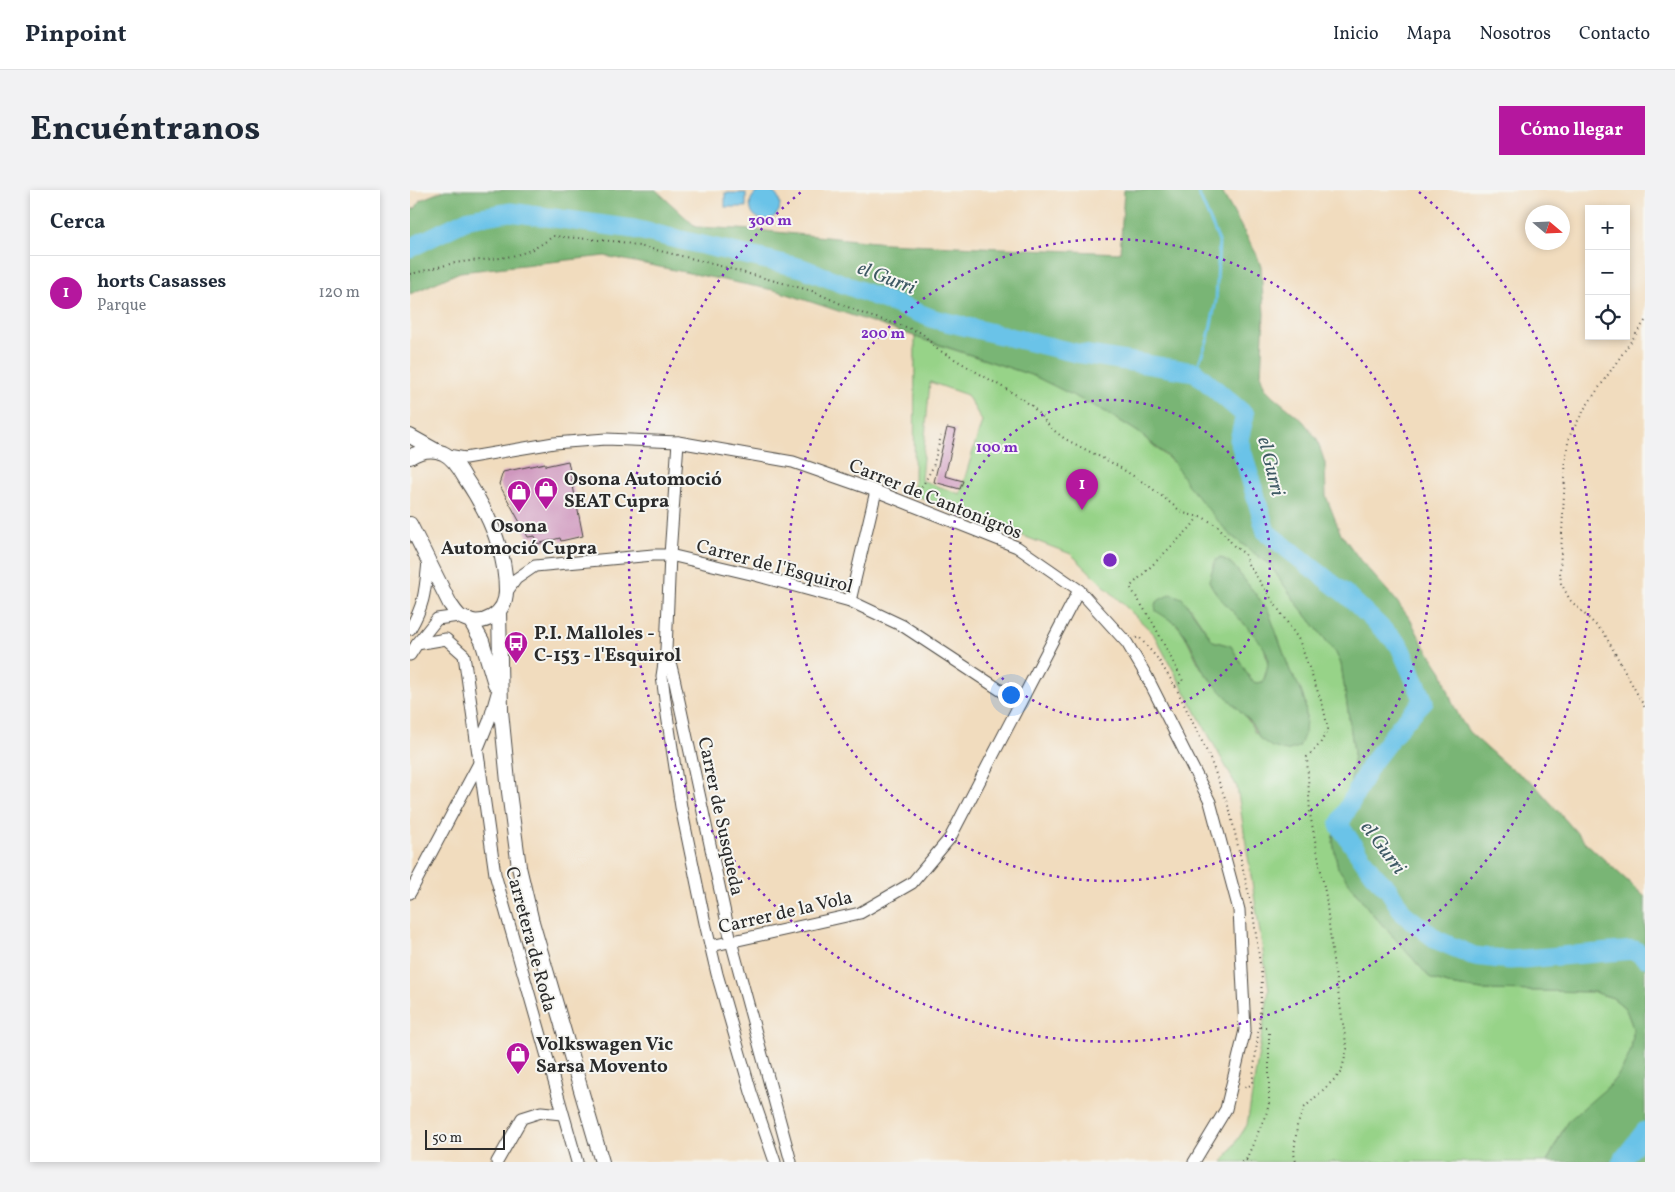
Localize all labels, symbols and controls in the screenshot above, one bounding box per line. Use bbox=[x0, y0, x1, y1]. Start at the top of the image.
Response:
text: Pinpoint bbox=[25, 18, 127, 52]
text: Inicio bbox=[1333, 22, 1379, 47]
text: Mapa bbox=[1407, 22, 1452, 47]
text: Nosotros bbox=[1480, 22, 1551, 47]
text: Contacto bbox=[1579, 22, 1650, 47]
text: Encuéntranos bbox=[30, 106, 260, 154]
button: Cómo llegar bbox=[1499, 106, 1645, 155]
north arrow bbox=[1525, 205, 1570, 250]
map controls bbox=[1585, 205, 1630, 340]
button: + bbox=[1585, 205, 1630, 250]
text: Cerca bbox=[50, 208, 105, 237]
text: 300 m bbox=[748, 211, 792, 232]
button: − bbox=[1585, 250, 1630, 295]
water label: el Gurri bbox=[853, 255, 920, 303]
text: horts Casasses bbox=[97, 269, 226, 295]
text: 1 bbox=[63, 282, 69, 304]
text: 120 m bbox=[318, 282, 360, 304]
text: Parque bbox=[97, 295, 146, 317]
button: locate bbox=[1585, 295, 1630, 340]
text: 200 m bbox=[861, 324, 905, 345]
water label: el Gurri bbox=[1249, 434, 1291, 500]
text: 100 m bbox=[976, 438, 1019, 459]
street label: Carrer de Cantonigròs bbox=[845, 453, 1026, 547]
place label: Osona Automoció SEAT Cupra bbox=[564, 467, 722, 515]
pin: 1 bbox=[1066, 469, 1098, 510]
shop icon: Osona Automoció SEAT Cupra bbox=[533, 476, 559, 510]
shop icon: Osona Automoció Cupra bbox=[506, 479, 532, 513]
place label: Osona Automoció Cupra bbox=[441, 514, 597, 562]
street label: Carrer de l'Esquirol bbox=[693, 534, 856, 600]
centre of rings bbox=[1101, 551, 1119, 569]
place label: P.I. Malloles - C-153 - l'Esquirol bbox=[534, 621, 681, 669]
bus stop icon: P.I. Malloles - C-153 - l'Esquirol bbox=[503, 630, 529, 664]
your location bbox=[998, 682, 1024, 708]
street label: Carrer de Susqueda bbox=[691, 735, 750, 898]
water label: el Gurri bbox=[1353, 816, 1412, 881]
street label: Carretera de Roda bbox=[498, 864, 562, 1015]
street label: Carrer de la Vola bbox=[716, 885, 855, 941]
place label: Volkswagen Vic Sarsa Movento bbox=[536, 1032, 673, 1080]
shop icon: Volkswagen Vic Sarsa Movento bbox=[505, 1041, 531, 1075]
scale bar bbox=[425, 1127, 505, 1150]
text: 50 m bbox=[432, 1129, 462, 1148]

